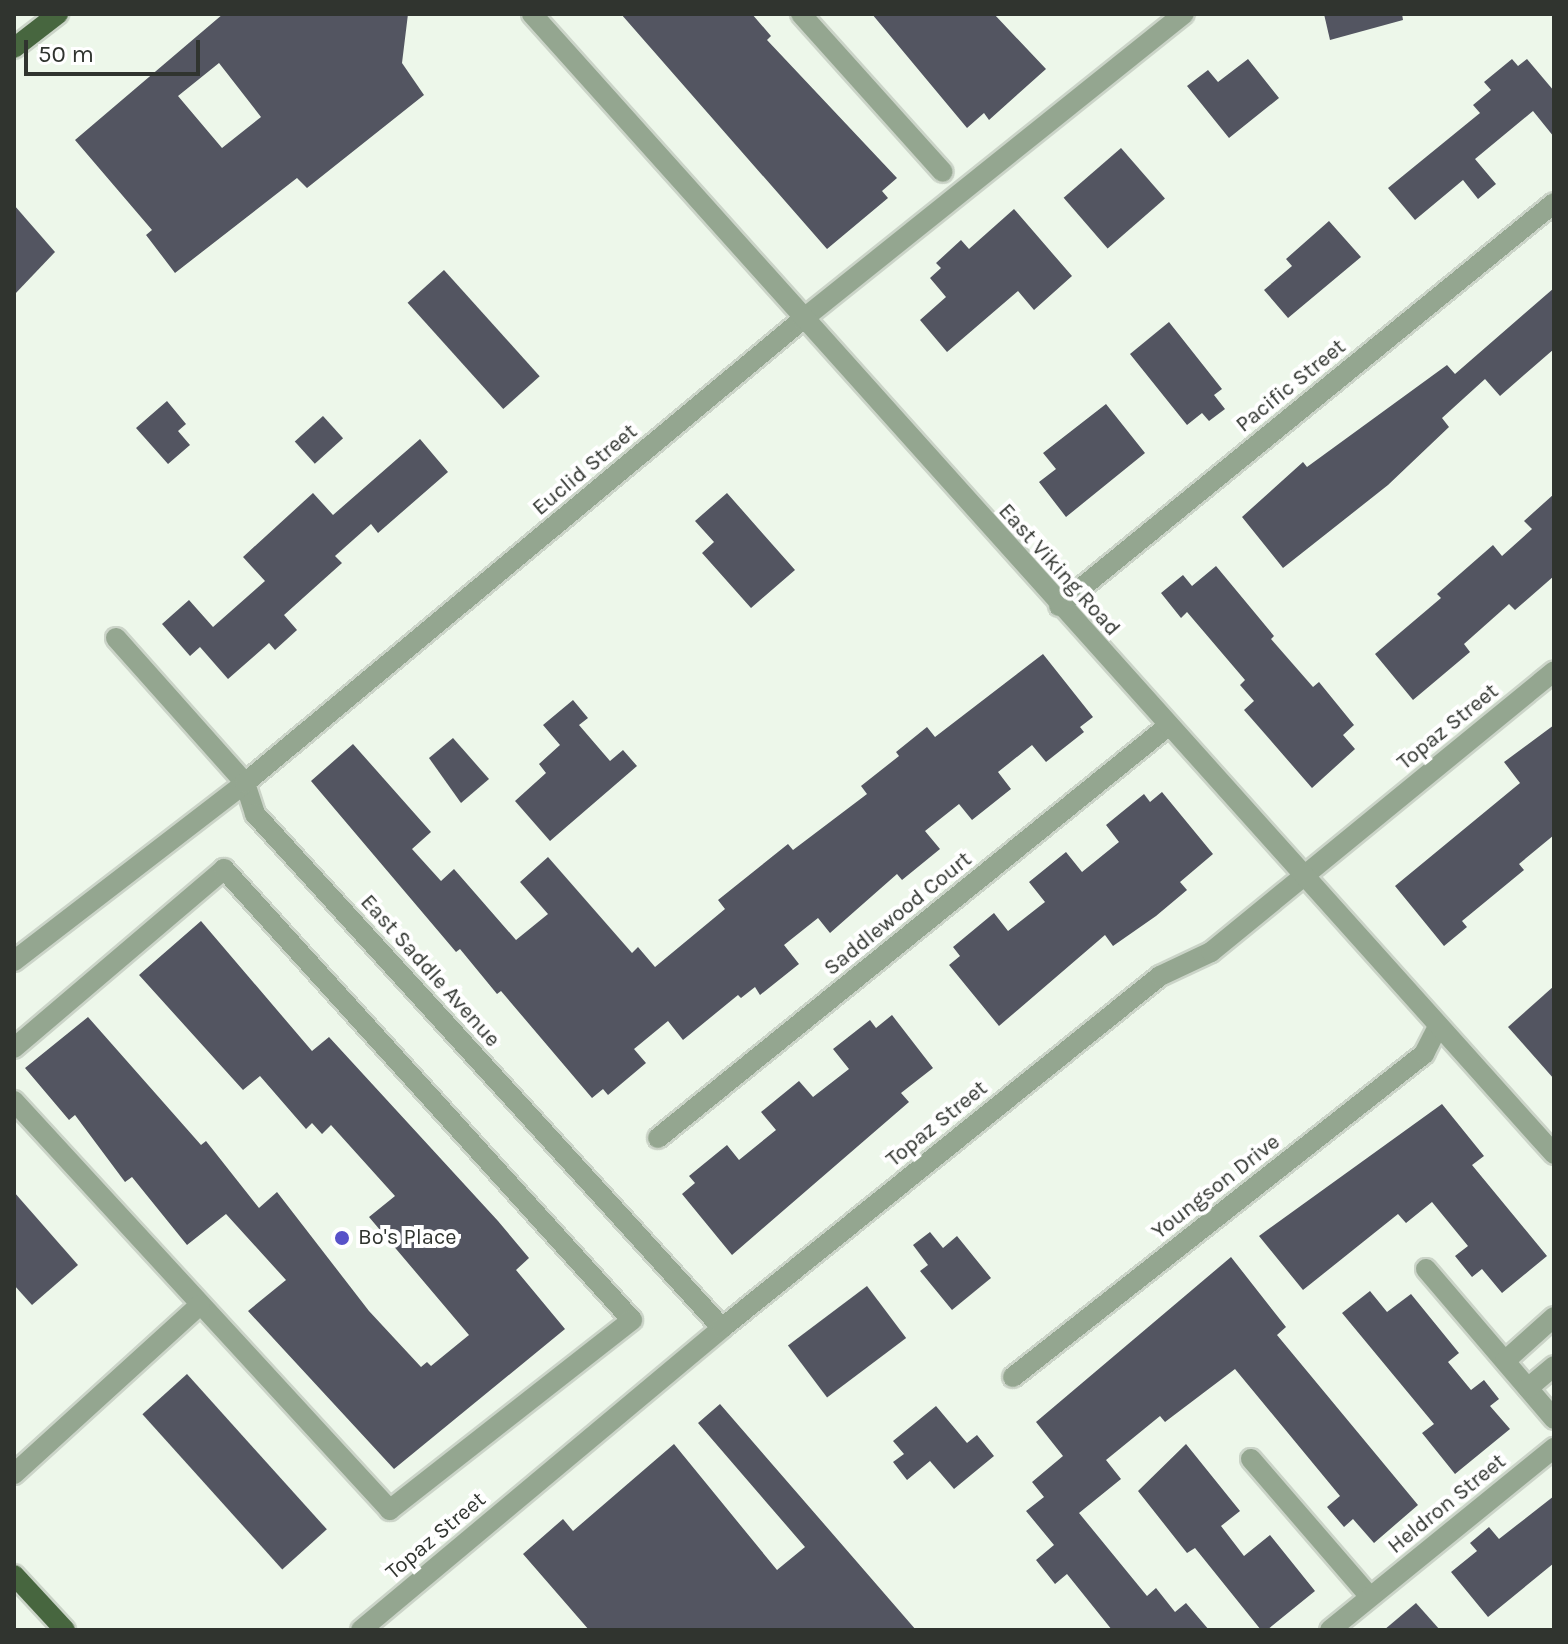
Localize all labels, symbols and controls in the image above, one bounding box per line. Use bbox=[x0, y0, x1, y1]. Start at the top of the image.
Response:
scale bar bbox=[28, 24, 204, 74]
text: 50 m bbox=[38, 40, 94, 68]
street label: Pacific Street bbox=[1231, 334, 1351, 438]
street label: Euclid Street bbox=[527, 419, 643, 521]
street label: East Viking Road bbox=[993, 498, 1125, 642]
street label: Topaz Street bbox=[1392, 678, 1504, 776]
street label: Saddlewood Court bbox=[819, 846, 977, 982]
street label: East Saddle Avenue bbox=[355, 889, 505, 1053]
street label: Topaz Street bbox=[881, 1075, 993, 1173]
street label: Youngson Drive bbox=[1147, 1129, 1285, 1245]
place label: Bo's Place bbox=[358, 1225, 457, 1251]
marker: Bo's Place bbox=[333, 1229, 351, 1247]
street label: Heldron Street bbox=[1383, 1448, 1511, 1560]
street label: Topaz Street bbox=[381, 1487, 491, 1585]

